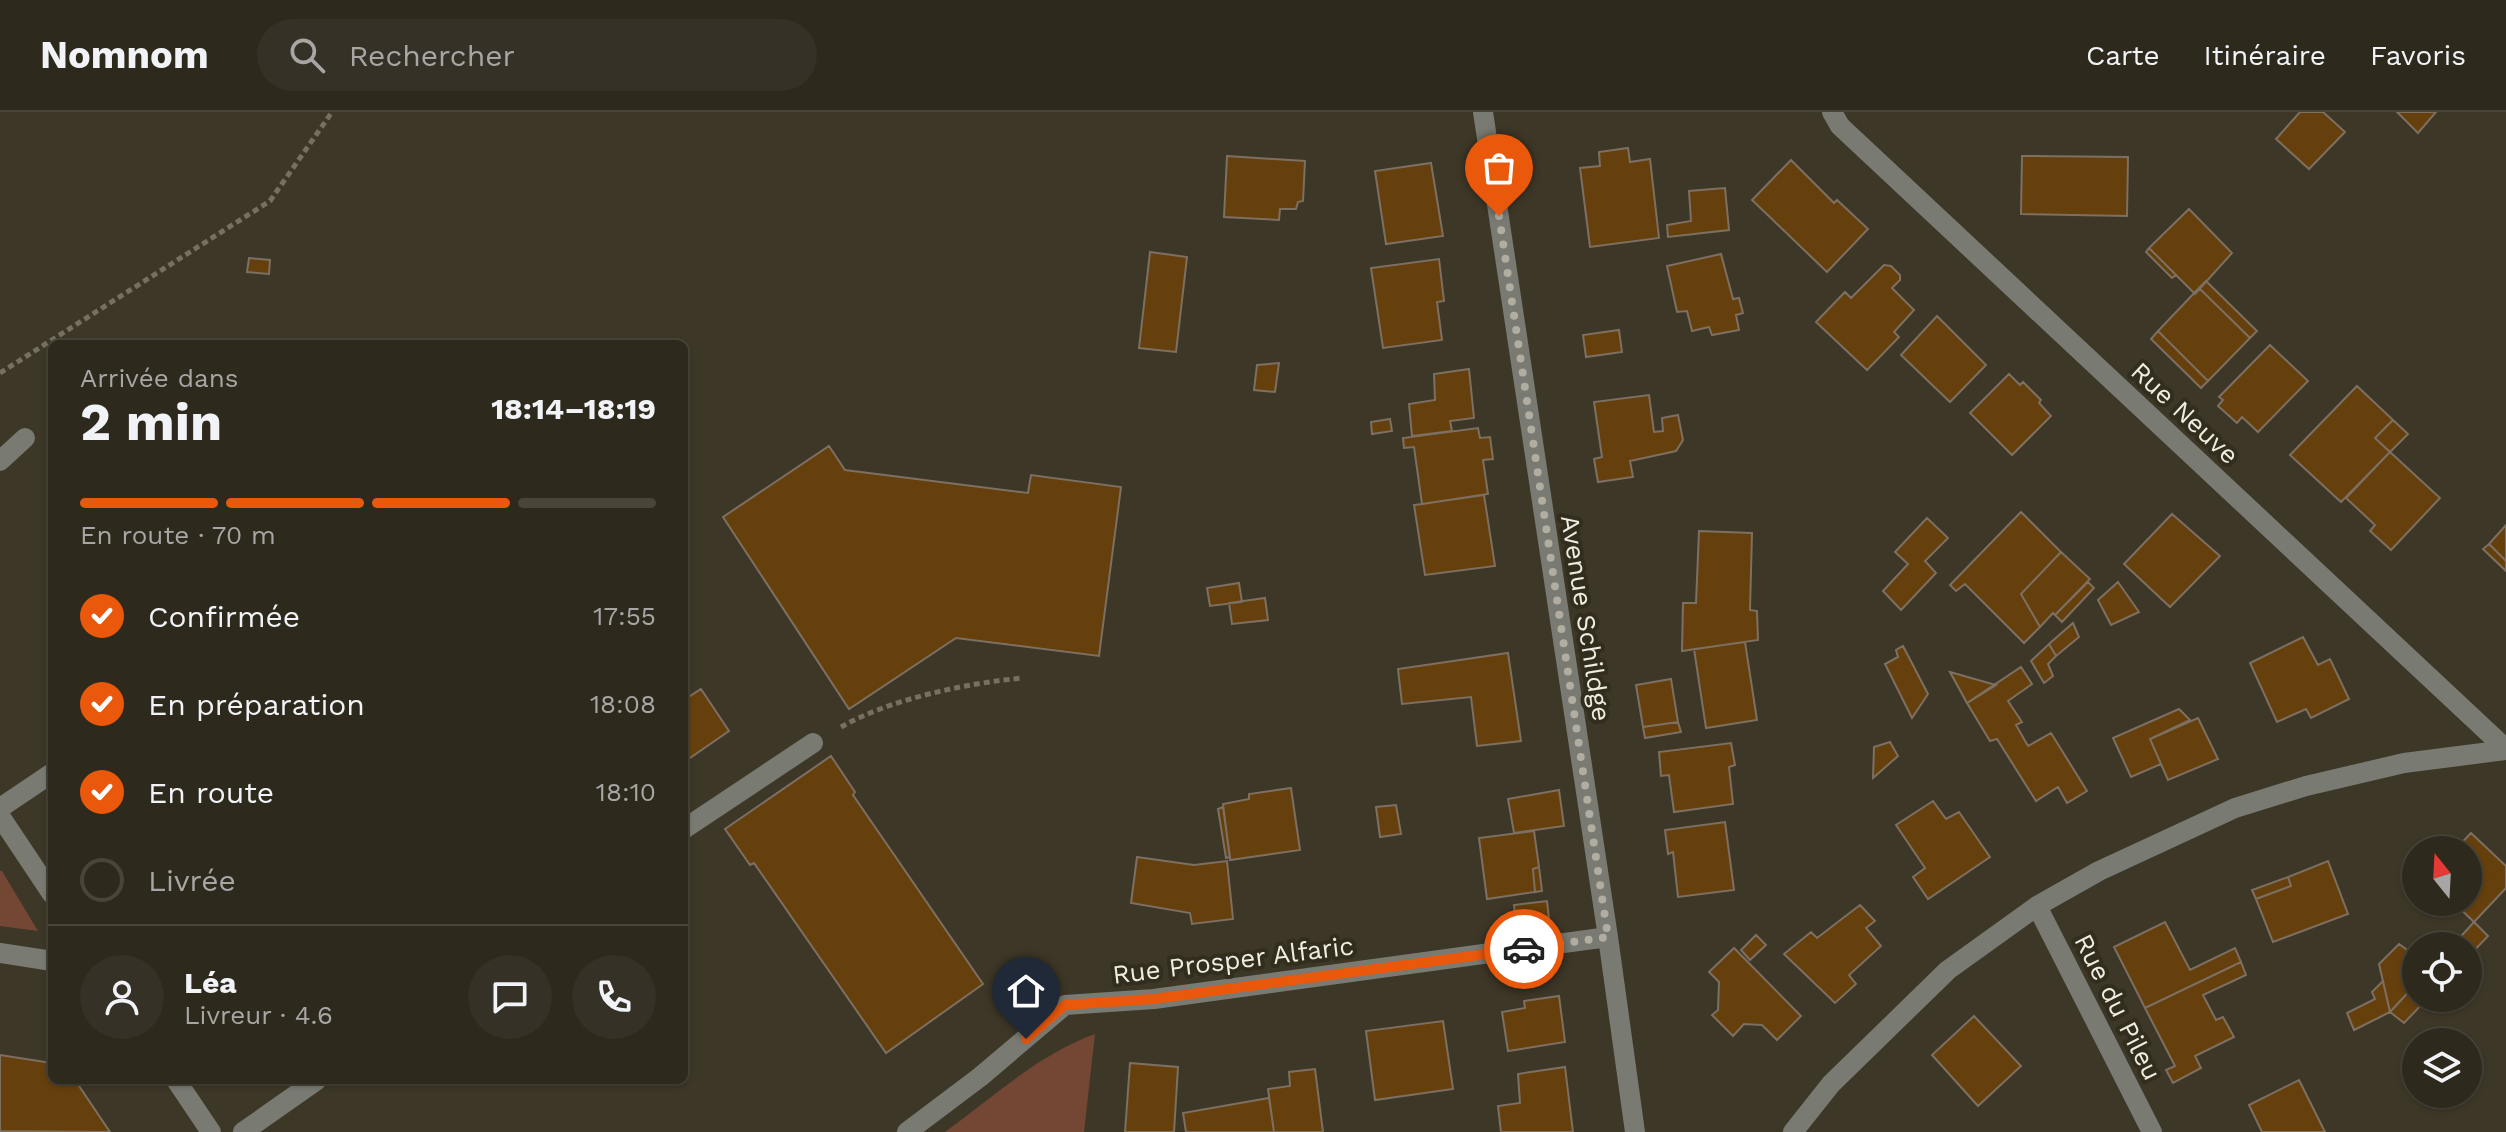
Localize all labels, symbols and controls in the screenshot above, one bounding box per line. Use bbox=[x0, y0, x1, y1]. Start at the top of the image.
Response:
search box bbox=[257, 19, 817, 91]
text: Nomnom bbox=[40, 33, 209, 77]
icon: search bbox=[285, 33, 329, 77]
text: Rechercher bbox=[349, 38, 515, 73]
text: Carte bbox=[2086, 39, 2160, 72]
text: Itinéraire bbox=[2204, 39, 2326, 72]
text: Favoris bbox=[2370, 39, 2466, 72]
pin bbox=[1465, 134, 1533, 216]
icon: bag bbox=[1477, 146, 1521, 190]
street label: Rue Neuve bbox=[2125, 356, 2245, 470]
text: Arrivée dans bbox=[80, 363, 239, 393]
text: 18:14–18:19 bbox=[491, 391, 656, 426]
text: 2 min bbox=[80, 392, 222, 453]
street label: Avenue Schildge bbox=[1555, 513, 1617, 723]
text: En route · 70 m bbox=[80, 520, 276, 550]
icon: check bbox=[80, 594, 124, 638]
text: Confirmée bbox=[148, 599, 300, 634]
text: 17:55 bbox=[593, 601, 656, 631]
icon: check bbox=[80, 682, 124, 726]
text: En préparation bbox=[148, 687, 365, 722]
text: 18:08 bbox=[590, 689, 656, 719]
icon: check bbox=[80, 770, 124, 814]
text: En route bbox=[148, 775, 274, 810]
text: 18:10 bbox=[596, 777, 656, 807]
north arrow bbox=[2402, 836, 2482, 916]
map controls bbox=[2402, 836, 2482, 1108]
text: Livrée bbox=[148, 863, 236, 898]
courier bbox=[1484, 909, 1564, 989]
icon: car bbox=[1502, 927, 1546, 971]
street label: Rue du Pileu bbox=[2068, 929, 2168, 1085]
street label: Rue Prosper Alfaric bbox=[1111, 930, 1355, 990]
button: locate bbox=[2402, 932, 2482, 1012]
button: person bbox=[80, 955, 164, 1039]
button: chat bbox=[468, 955, 552, 1039]
button: phone bbox=[572, 955, 656, 1039]
pin bbox=[992, 957, 1060, 1039]
text: Léa bbox=[184, 965, 237, 1000]
icon: home bbox=[1004, 969, 1048, 1013]
text: Livreur · 4.6 bbox=[184, 1000, 333, 1030]
button: layers bbox=[2402, 1028, 2482, 1108]

